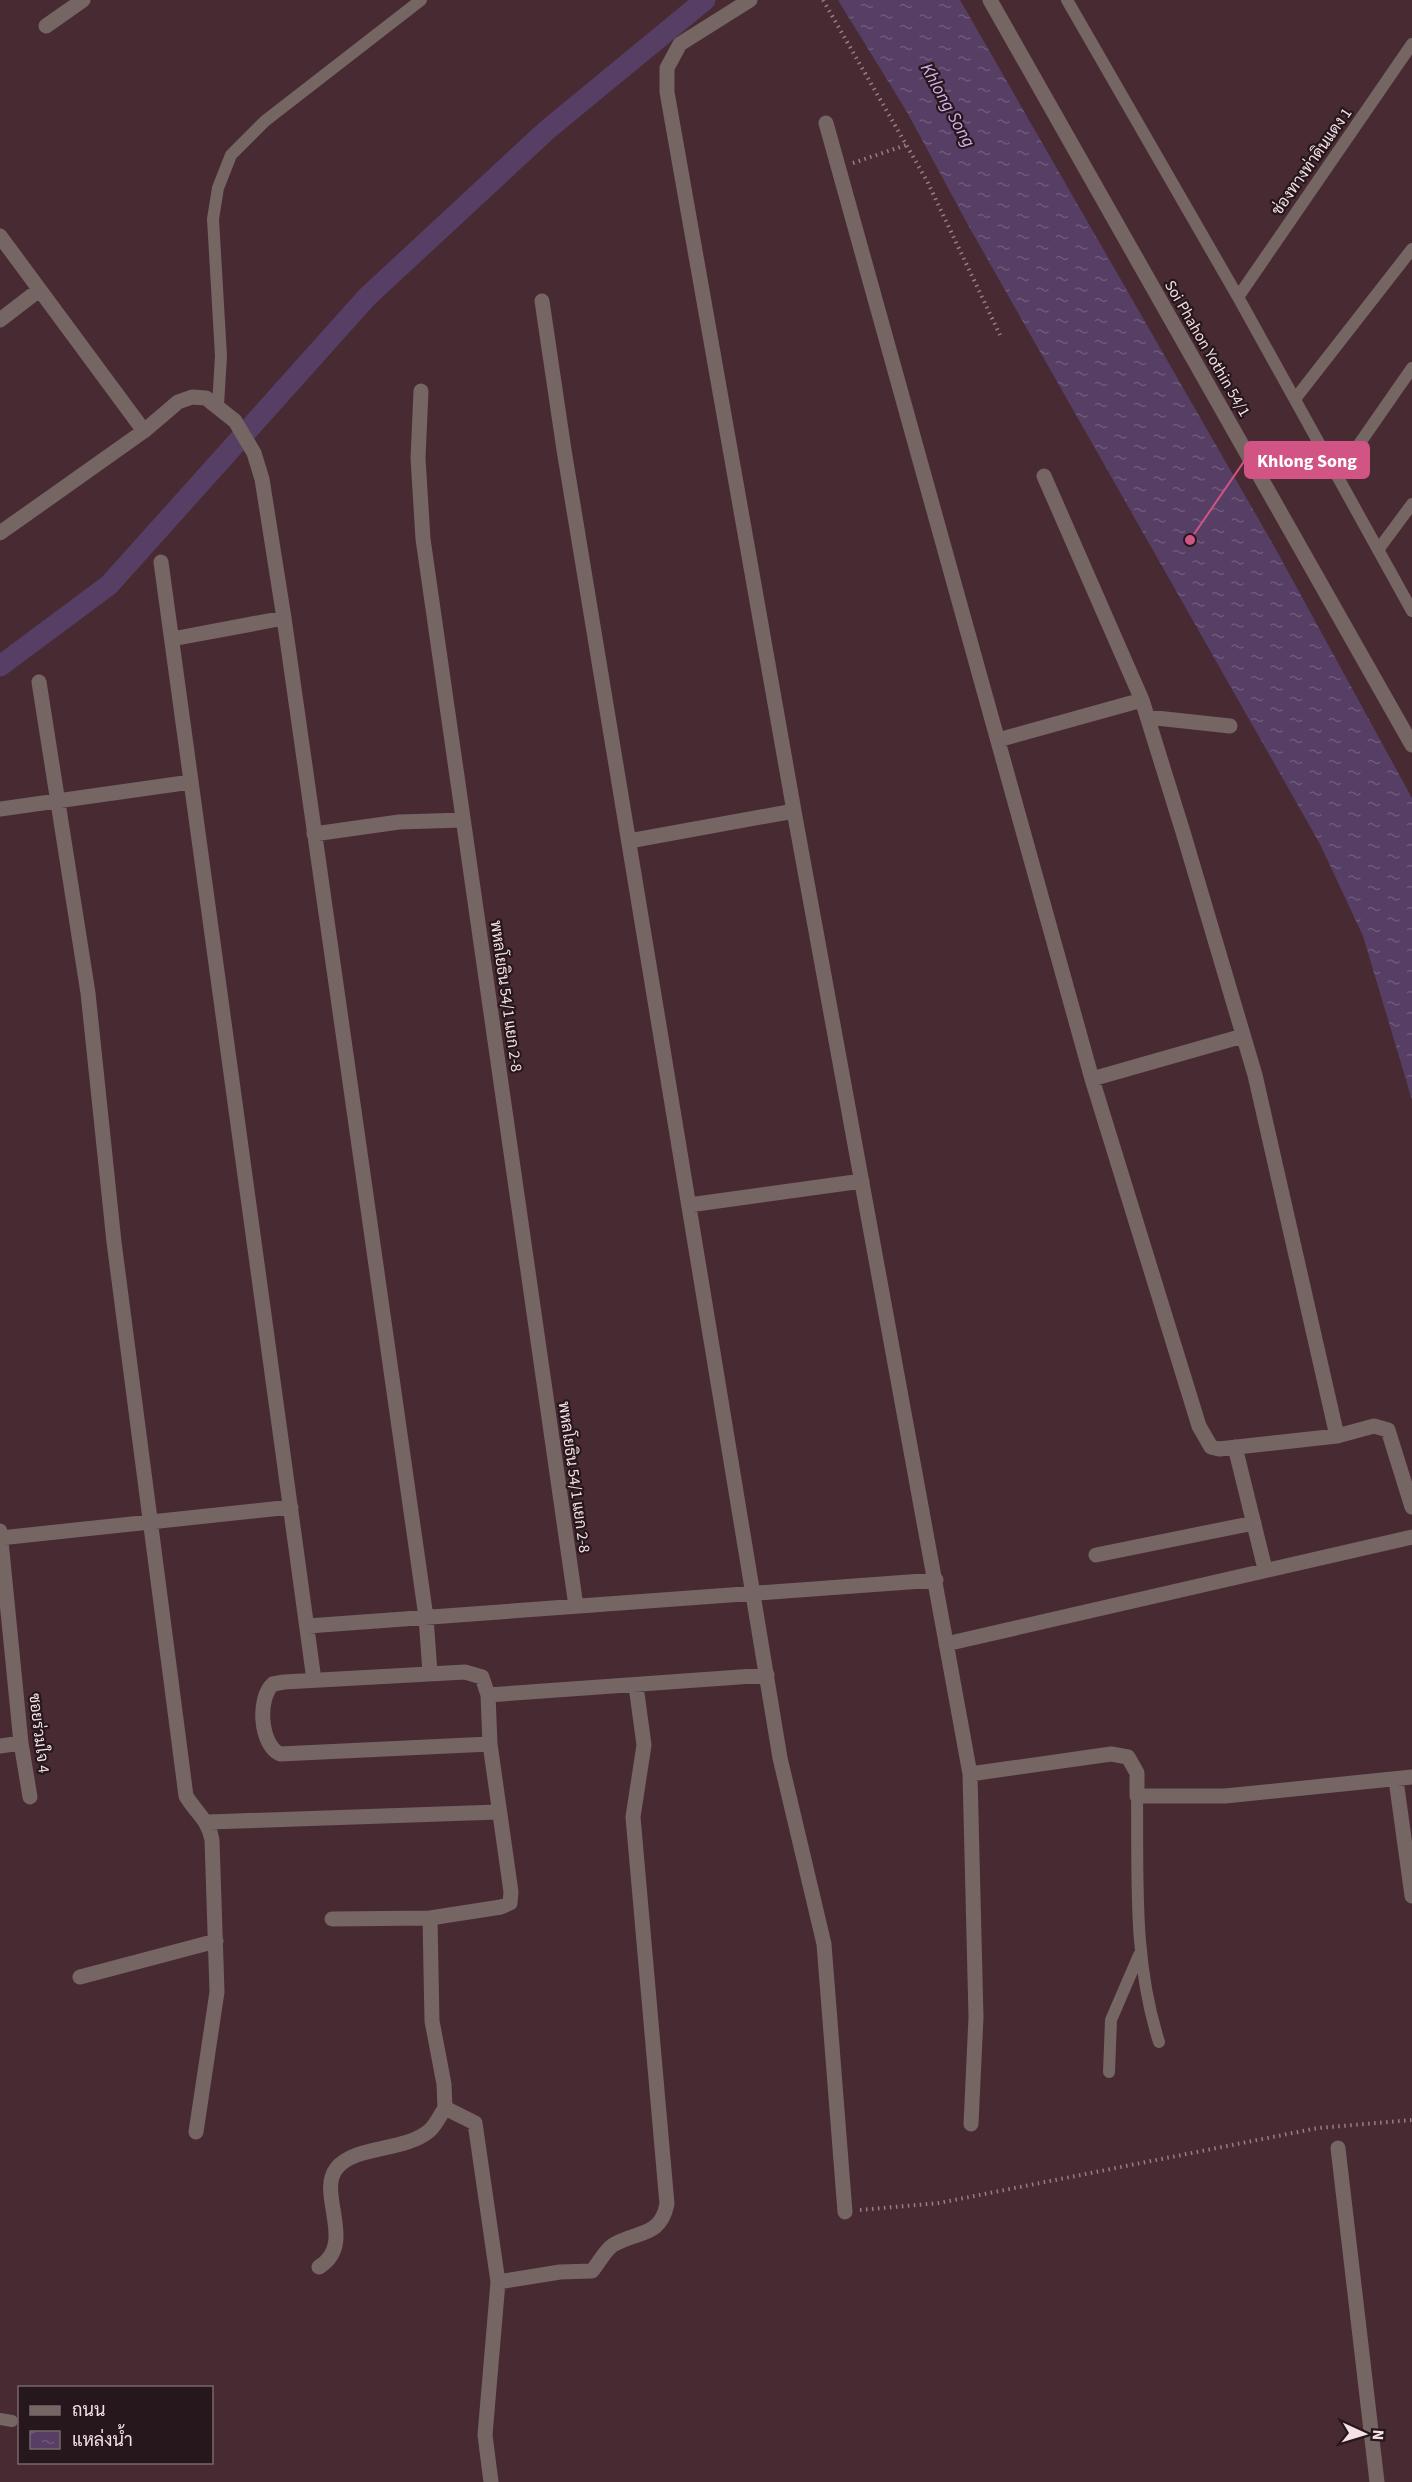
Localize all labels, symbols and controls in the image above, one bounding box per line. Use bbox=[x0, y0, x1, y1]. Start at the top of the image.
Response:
water label: Khlong Song bbox=[914, 58, 981, 152]
street label: ช่องทางท่าดินแดง 1 bbox=[1266, 103, 1357, 220]
street label: Soi Phahon Yothin 54/1 bbox=[1159, 276, 1255, 421]
callout: Khlong Song bbox=[1245, 442, 1369, 478]
text: Khlong Song bbox=[1257, 449, 1357, 474]
street label: พหลโยธิน 54/1 แยก 2-8 bbox=[484, 919, 529, 1073]
street label: พหลโยธิน 54/1 แยก 2-8 bbox=[552, 1400, 597, 1554]
street label: ซอยร่วมใจ 4 bbox=[23, 1692, 56, 1774]
legend bbox=[18, 2386, 213, 2464]
text: ถนน bbox=[72, 2398, 105, 2423]
north arrow bbox=[1334, 2404, 1394, 2464]
text: แหล่งน้ำ bbox=[72, 2424, 133, 2453]
text: N bbox=[1367, 2429, 1389, 2441]

